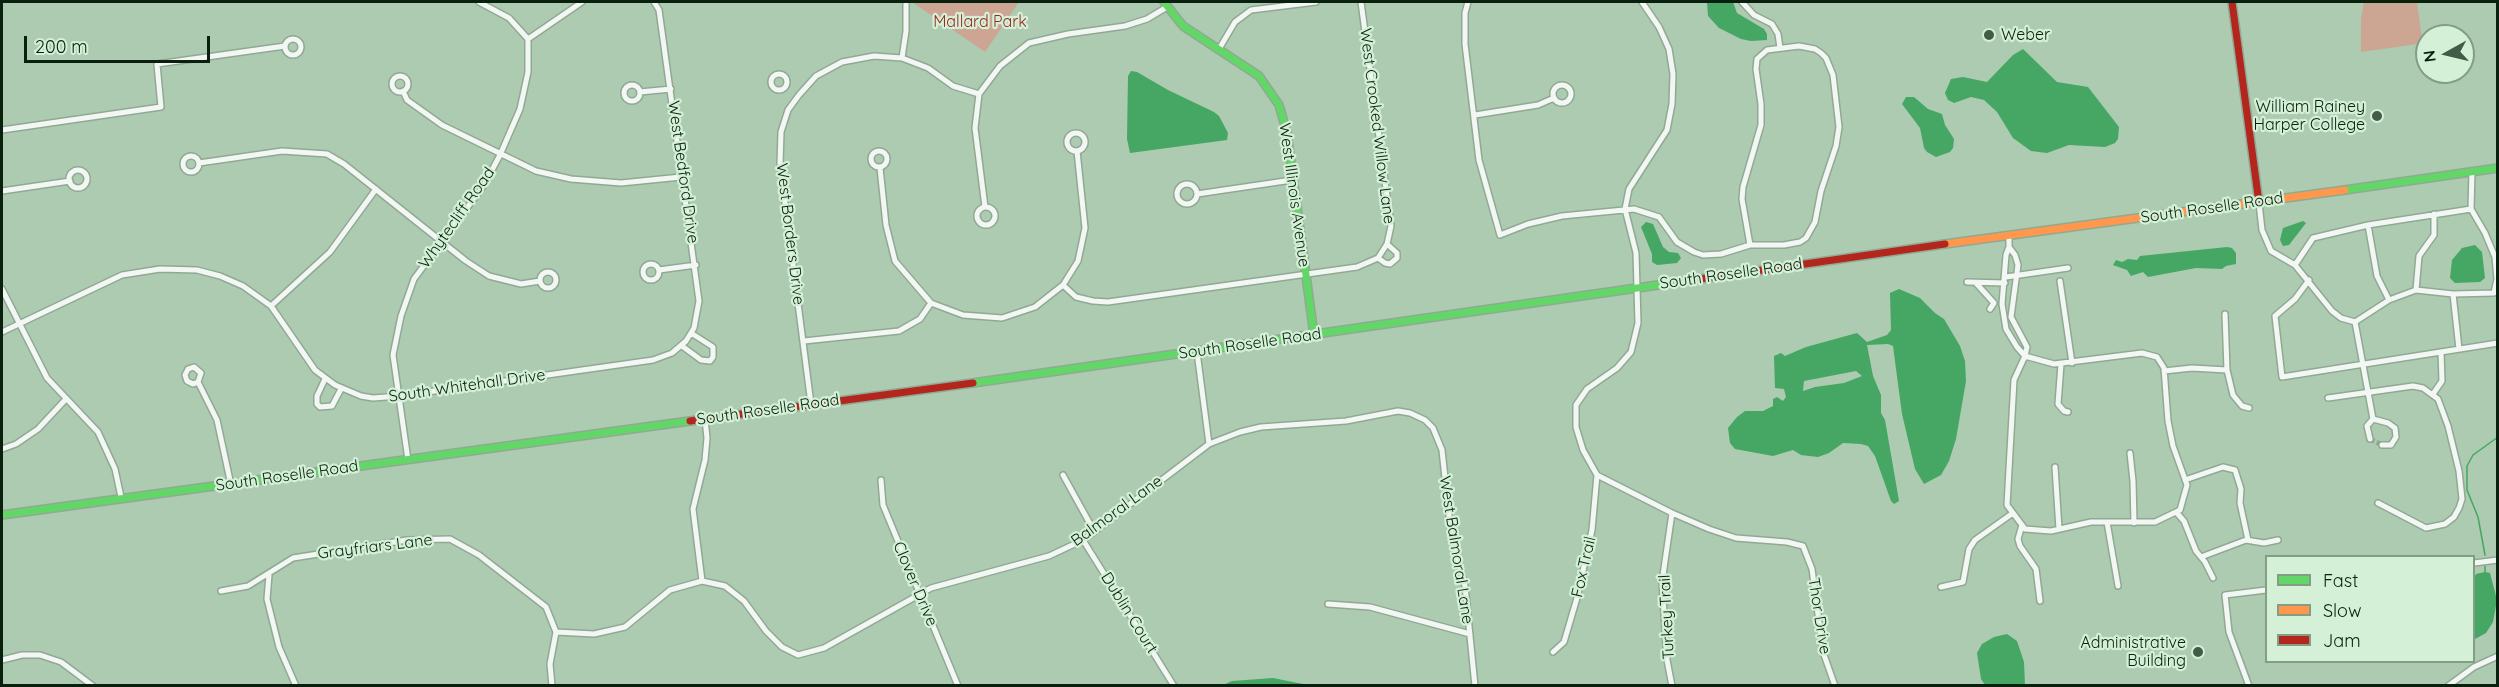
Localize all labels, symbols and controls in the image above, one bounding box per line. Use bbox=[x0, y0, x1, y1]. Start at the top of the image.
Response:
park label: Mallard Park bbox=[933, 12, 1027, 32]
scale bar bbox=[27, 24, 213, 62]
north arrow bbox=[2415, 24, 2475, 84]
place label: Weber bbox=[2001, 25, 2050, 45]
street label: West Crooked Willow Lane bbox=[1355, 27, 1399, 225]
marker: Weber bbox=[1982, 28, 1996, 42]
text: 200 m bbox=[35, 35, 88, 58]
text: N bbox=[2418, 49, 2440, 63]
place label: William Rainey Harper College bbox=[2253, 97, 2365, 135]
street label: West Bedford Drive bbox=[663, 99, 703, 245]
marker: William Rainey Harper College bbox=[2370, 109, 2384, 123]
street label: West Illinois Avenue bbox=[1274, 122, 1314, 268]
street label: West Borders Drive bbox=[772, 162, 808, 306]
street label: Whytecliff Road bbox=[415, 164, 499, 272]
street label: South Roselle Road bbox=[2139, 188, 2285, 228]
street label: South Roselle Road bbox=[1658, 254, 1804, 294]
street label: South Roselle Road bbox=[1177, 324, 1323, 364]
street label: South Whitehall Drive bbox=[387, 365, 547, 407]
street label: South Roselle Road bbox=[695, 390, 841, 430]
street label: South Roselle Road bbox=[214, 456, 360, 496]
street label: Balmoral Lane bbox=[1068, 471, 1166, 551]
street label: West Balmoral Lane bbox=[1435, 475, 1477, 625]
street label: Grayfriars Lane bbox=[317, 530, 433, 564]
street label: Fox Trail bbox=[1568, 535, 1600, 599]
street label: Clover Drive bbox=[889, 539, 941, 629]
legend bbox=[2265, 555, 2475, 663]
street label: Dublin Court bbox=[1097, 569, 1161, 657]
text: Fast bbox=[2323, 569, 2358, 592]
street label: Turkey Trail bbox=[1655, 574, 1679, 660]
street label: Thor Drive bbox=[1803, 576, 1835, 656]
text: Slow bbox=[2323, 599, 2361, 622]
text: Jam bbox=[2323, 629, 2361, 652]
place label: Administrative Building bbox=[2080, 633, 2186, 671]
marker: Administrative Building bbox=[2191, 645, 2205, 659]

